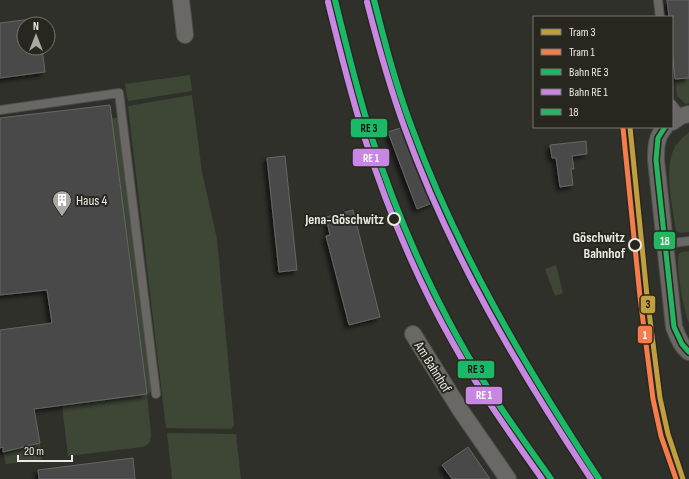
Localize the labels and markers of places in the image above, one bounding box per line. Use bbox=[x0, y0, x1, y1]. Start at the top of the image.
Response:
building icon: Haus 4 bbox=[51, 189, 73, 217]
place label: Haus 4 bbox=[76, 192, 108, 209]
place label: Jena-Göschwitz bbox=[304, 211, 385, 228]
marker: Jena-Göschwitz bbox=[387, 212, 401, 226]
place label: Göschwitz Bahnhof bbox=[573, 229, 626, 262]
marker: Göschwitz Bahnhof bbox=[628, 238, 642, 252]

